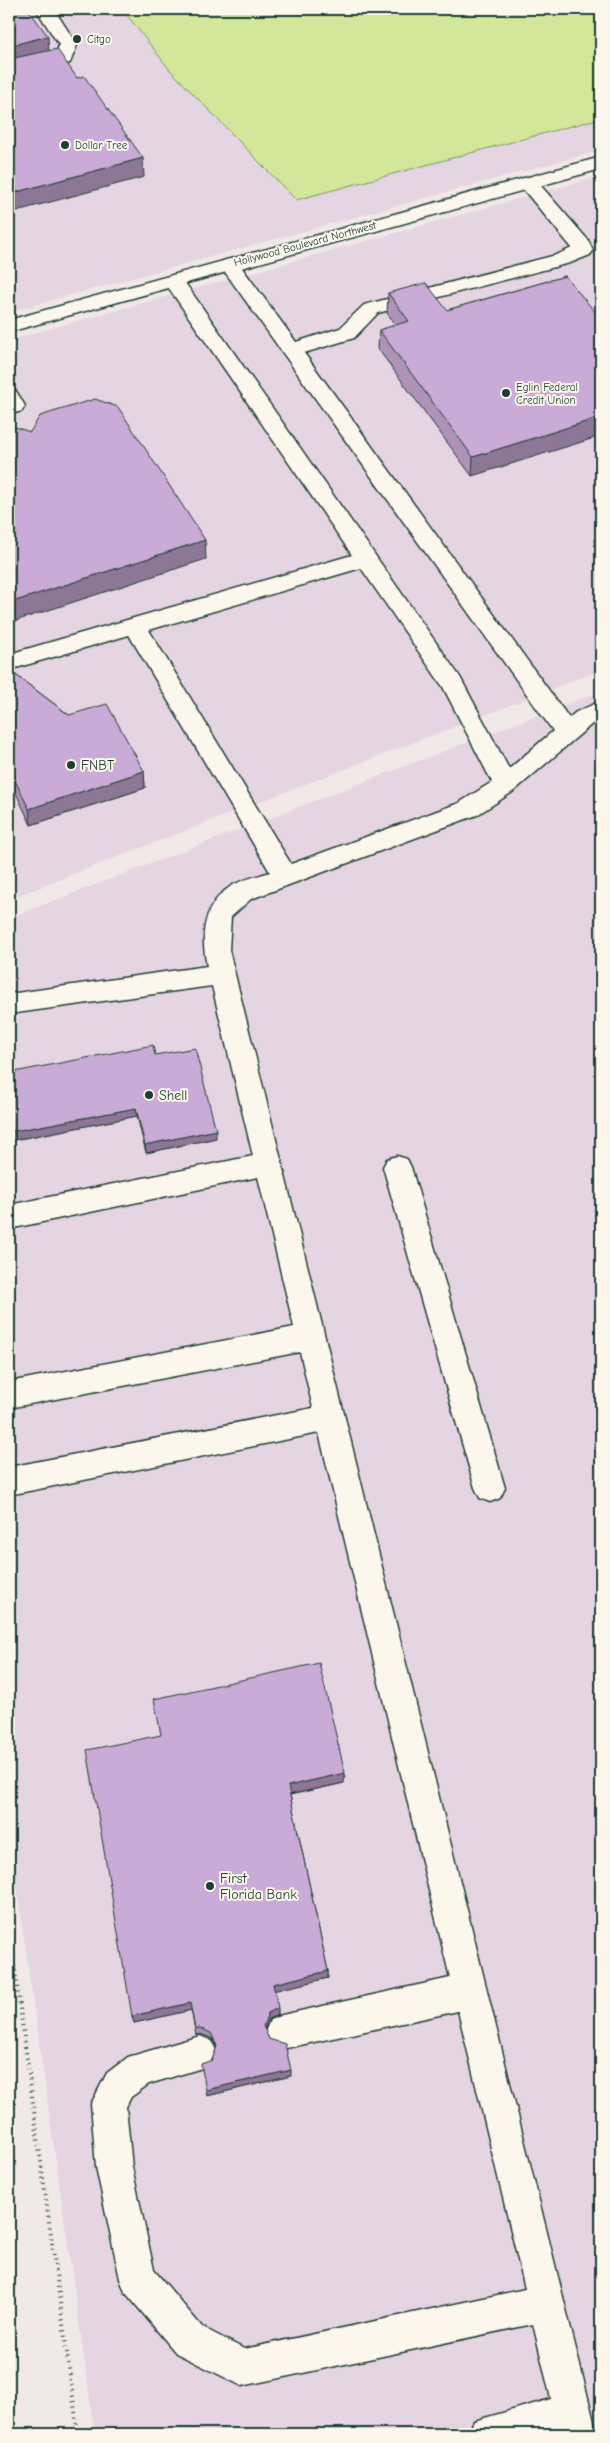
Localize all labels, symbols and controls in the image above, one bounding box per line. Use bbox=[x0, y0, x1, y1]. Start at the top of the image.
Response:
marker: Citgo bbox=[71, 33, 83, 45]
place label: Citgo bbox=[87, 33, 111, 46]
marker: Dollar Tree bbox=[59, 139, 71, 151]
place label: Dollar Tree bbox=[75, 139, 128, 152]
street label: Hollywood Boulevard Northwest bbox=[232, 218, 378, 269]
place label: Eglin Federal Credit Union bbox=[516, 381, 578, 407]
marker: Eglin Federal Credit Union bbox=[500, 387, 512, 399]
place label: FNBT bbox=[81, 757, 115, 774]
marker: FNBT bbox=[65, 759, 77, 771]
place label: Shell bbox=[159, 1087, 187, 1104]
marker: Shell bbox=[143, 1089, 155, 1101]
place label: First Florida Bank bbox=[220, 1870, 297, 1903]
marker: First Florida Bank bbox=[204, 1880, 216, 1892]

